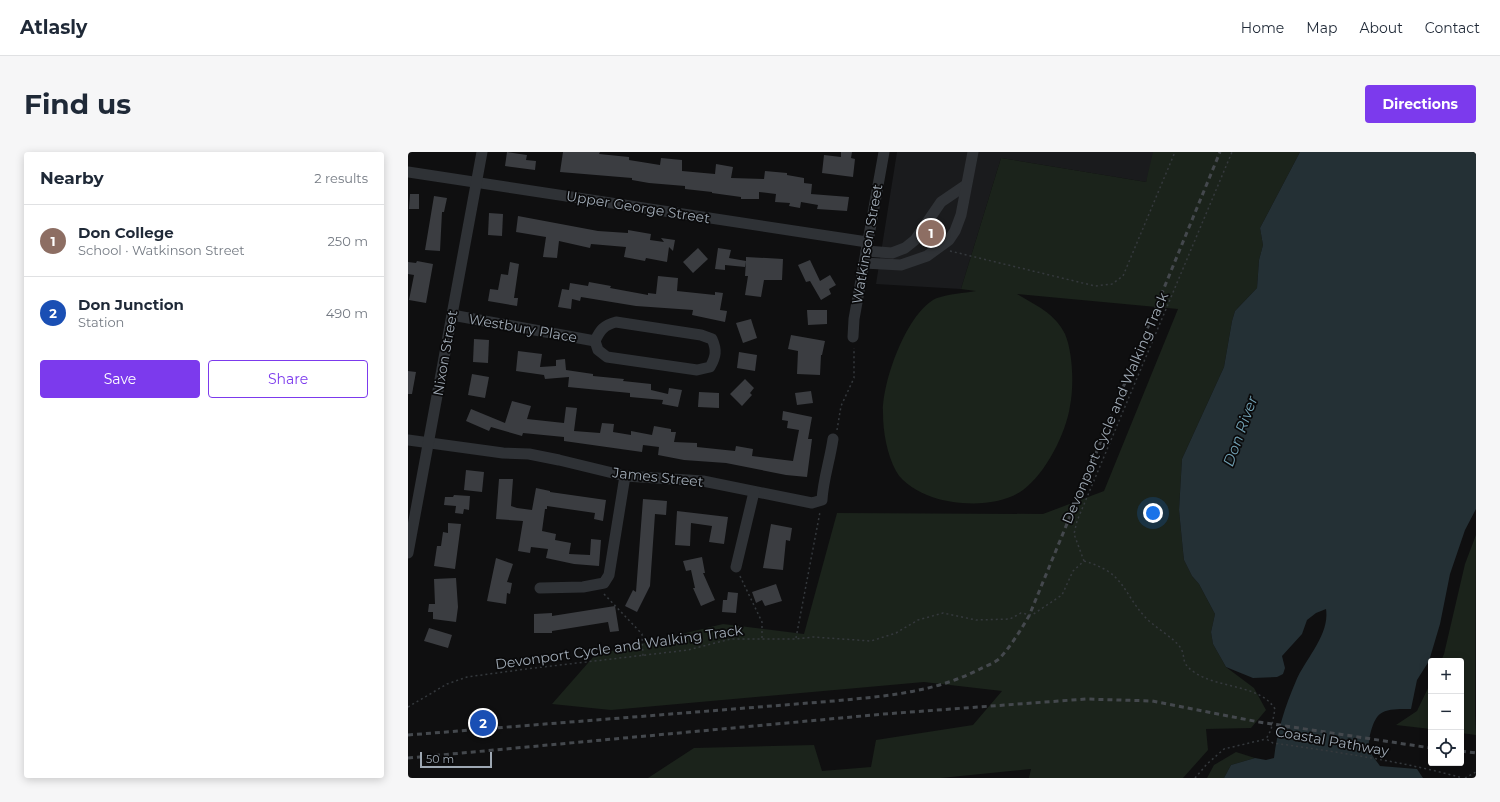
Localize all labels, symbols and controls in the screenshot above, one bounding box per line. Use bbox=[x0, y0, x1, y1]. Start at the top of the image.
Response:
text: Atlasly bbox=[20, 16, 87, 39]
text: Home bbox=[1241, 19, 1284, 37]
text: Map bbox=[1306, 19, 1337, 37]
text: About bbox=[1359, 19, 1403, 37]
text: Contact bbox=[1425, 19, 1480, 37]
button: Directions bbox=[1365, 85, 1476, 123]
text: Find us bbox=[24, 87, 131, 121]
text: Nearby bbox=[40, 168, 104, 188]
text: 2 results bbox=[314, 170, 368, 186]
street label: Watkinson Street bbox=[848, 182, 886, 305]
street label: Upper George Street bbox=[565, 187, 711, 227]
pin: 1 bbox=[918, 218, 944, 248]
text: Don College bbox=[78, 223, 174, 242]
text: 1 bbox=[50, 233, 56, 249]
text: 250 m bbox=[327, 233, 368, 249]
text: School · Watkinson Street bbox=[78, 242, 245, 258]
street label: Devonport Cycle and Walking Track bbox=[1058, 289, 1172, 526]
text: Don Junction bbox=[78, 295, 184, 314]
text: 2 bbox=[49, 305, 57, 321]
text: 490 m bbox=[326, 305, 368, 321]
street label: Nixon Street bbox=[429, 308, 461, 397]
street label: Westbury Place bbox=[467, 310, 579, 346]
text: Station bbox=[78, 314, 124, 330]
button: Save bbox=[40, 360, 200, 398]
button: Share bbox=[208, 360, 368, 398]
water label: Don River bbox=[1218, 392, 1262, 469]
street label: James Street bbox=[611, 463, 705, 491]
your location bbox=[1143, 503, 1163, 523]
street label: Devonport Cycle and Walking Track bbox=[494, 621, 745, 673]
map controls bbox=[1428, 658, 1464, 766]
button: + bbox=[1428, 658, 1464, 694]
button: − bbox=[1428, 694, 1464, 730]
pin: 2 bbox=[470, 708, 496, 738]
street label: Coastal Pathway bbox=[1274, 722, 1391, 760]
button: locate bbox=[1428, 730, 1464, 766]
scale bar bbox=[420, 750, 492, 769]
text: 50 m bbox=[426, 752, 454, 766]

